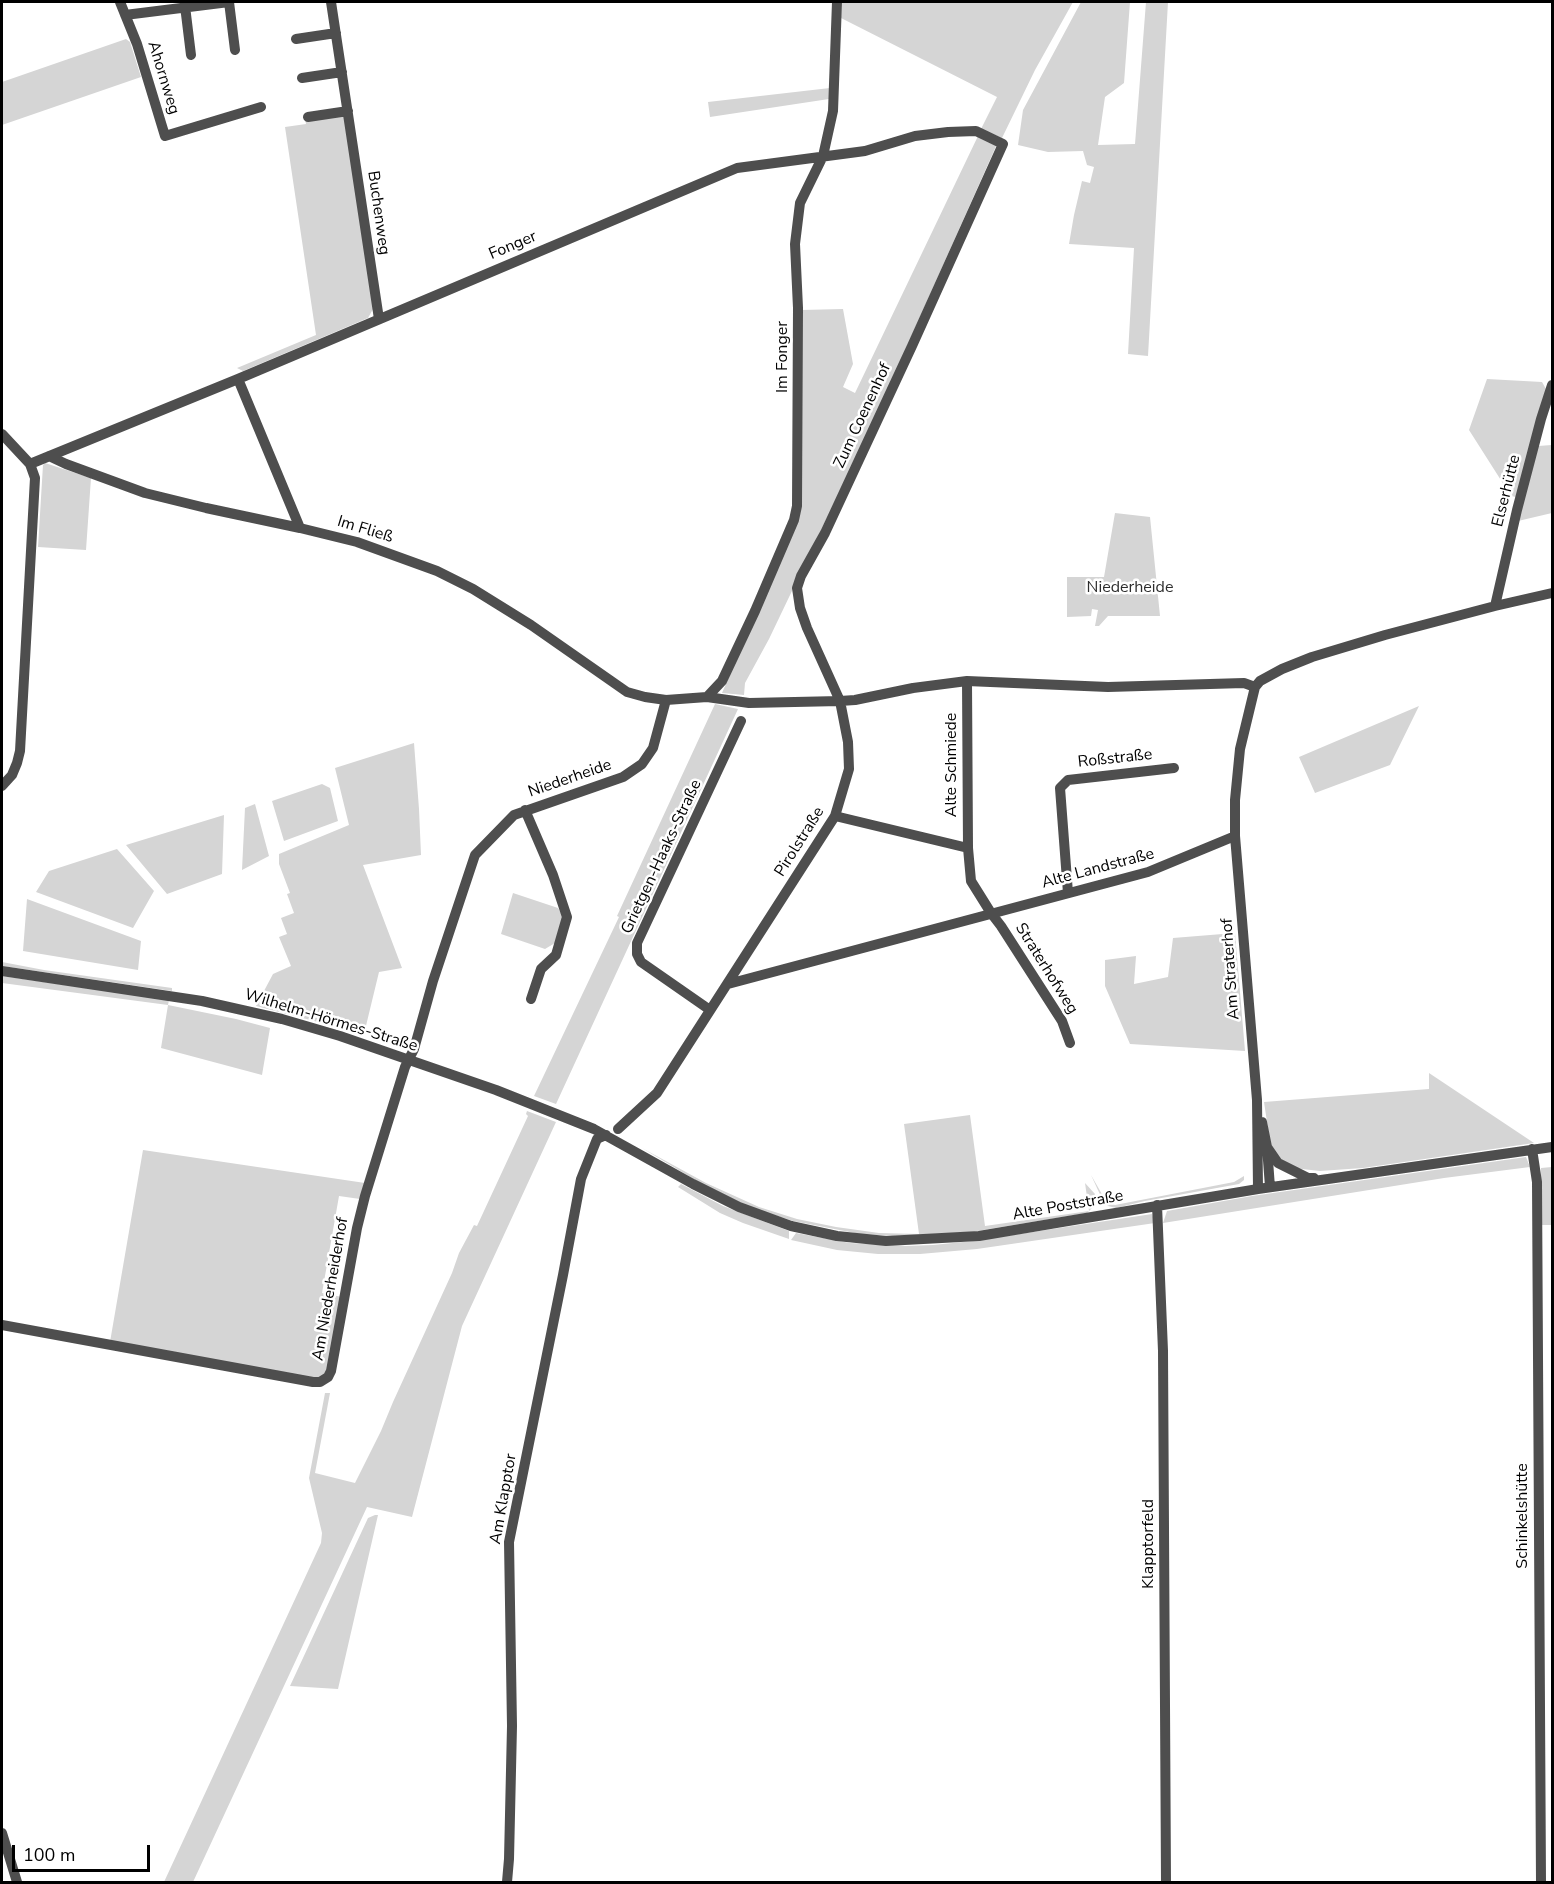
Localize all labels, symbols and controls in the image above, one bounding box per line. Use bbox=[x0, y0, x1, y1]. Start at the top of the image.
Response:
street label: Ahornweg bbox=[143, 39, 183, 117]
street label: Buchenweg bbox=[363, 170, 393, 256]
street label: Fonger bbox=[486, 227, 540, 265]
street label: Im Fonger bbox=[773, 321, 793, 393]
street label: Zum Coenenhof bbox=[830, 360, 896, 472]
street label: Elserhütte bbox=[1489, 453, 1525, 529]
street label: Im Fließ bbox=[335, 512, 395, 548]
park label: Niederheide bbox=[1087, 578, 1173, 598]
street label: Alte Schmiede bbox=[942, 713, 962, 817]
street label: Roßstraße bbox=[1077, 746, 1153, 772]
street label: Niederheide bbox=[526, 756, 614, 802]
street label: Grietgen-Haaks-Straße bbox=[618, 777, 706, 937]
street label: Pirolstraße bbox=[771, 804, 829, 880]
street label: Alte Landstraße bbox=[1040, 845, 1156, 893]
street label: Am Straterhof bbox=[1218, 917, 1244, 1021]
street label: Straterhofweg bbox=[1010, 920, 1082, 1018]
street label: Wilhelm-Hörmes-Straße bbox=[242, 986, 420, 1056]
street label: Alte Poststraße bbox=[1011, 1187, 1125, 1225]
street label: Am Niederheiderhof bbox=[309, 1216, 353, 1362]
street label: Am Klapptor bbox=[487, 1452, 521, 1546]
street label: Schinkelshütte bbox=[1513, 1463, 1533, 1569]
street label: Klapptorfeld bbox=[1139, 1499, 1159, 1589]
scale bar bbox=[15, 1833, 153, 1871]
text: 100 m bbox=[23, 1843, 75, 1867]

